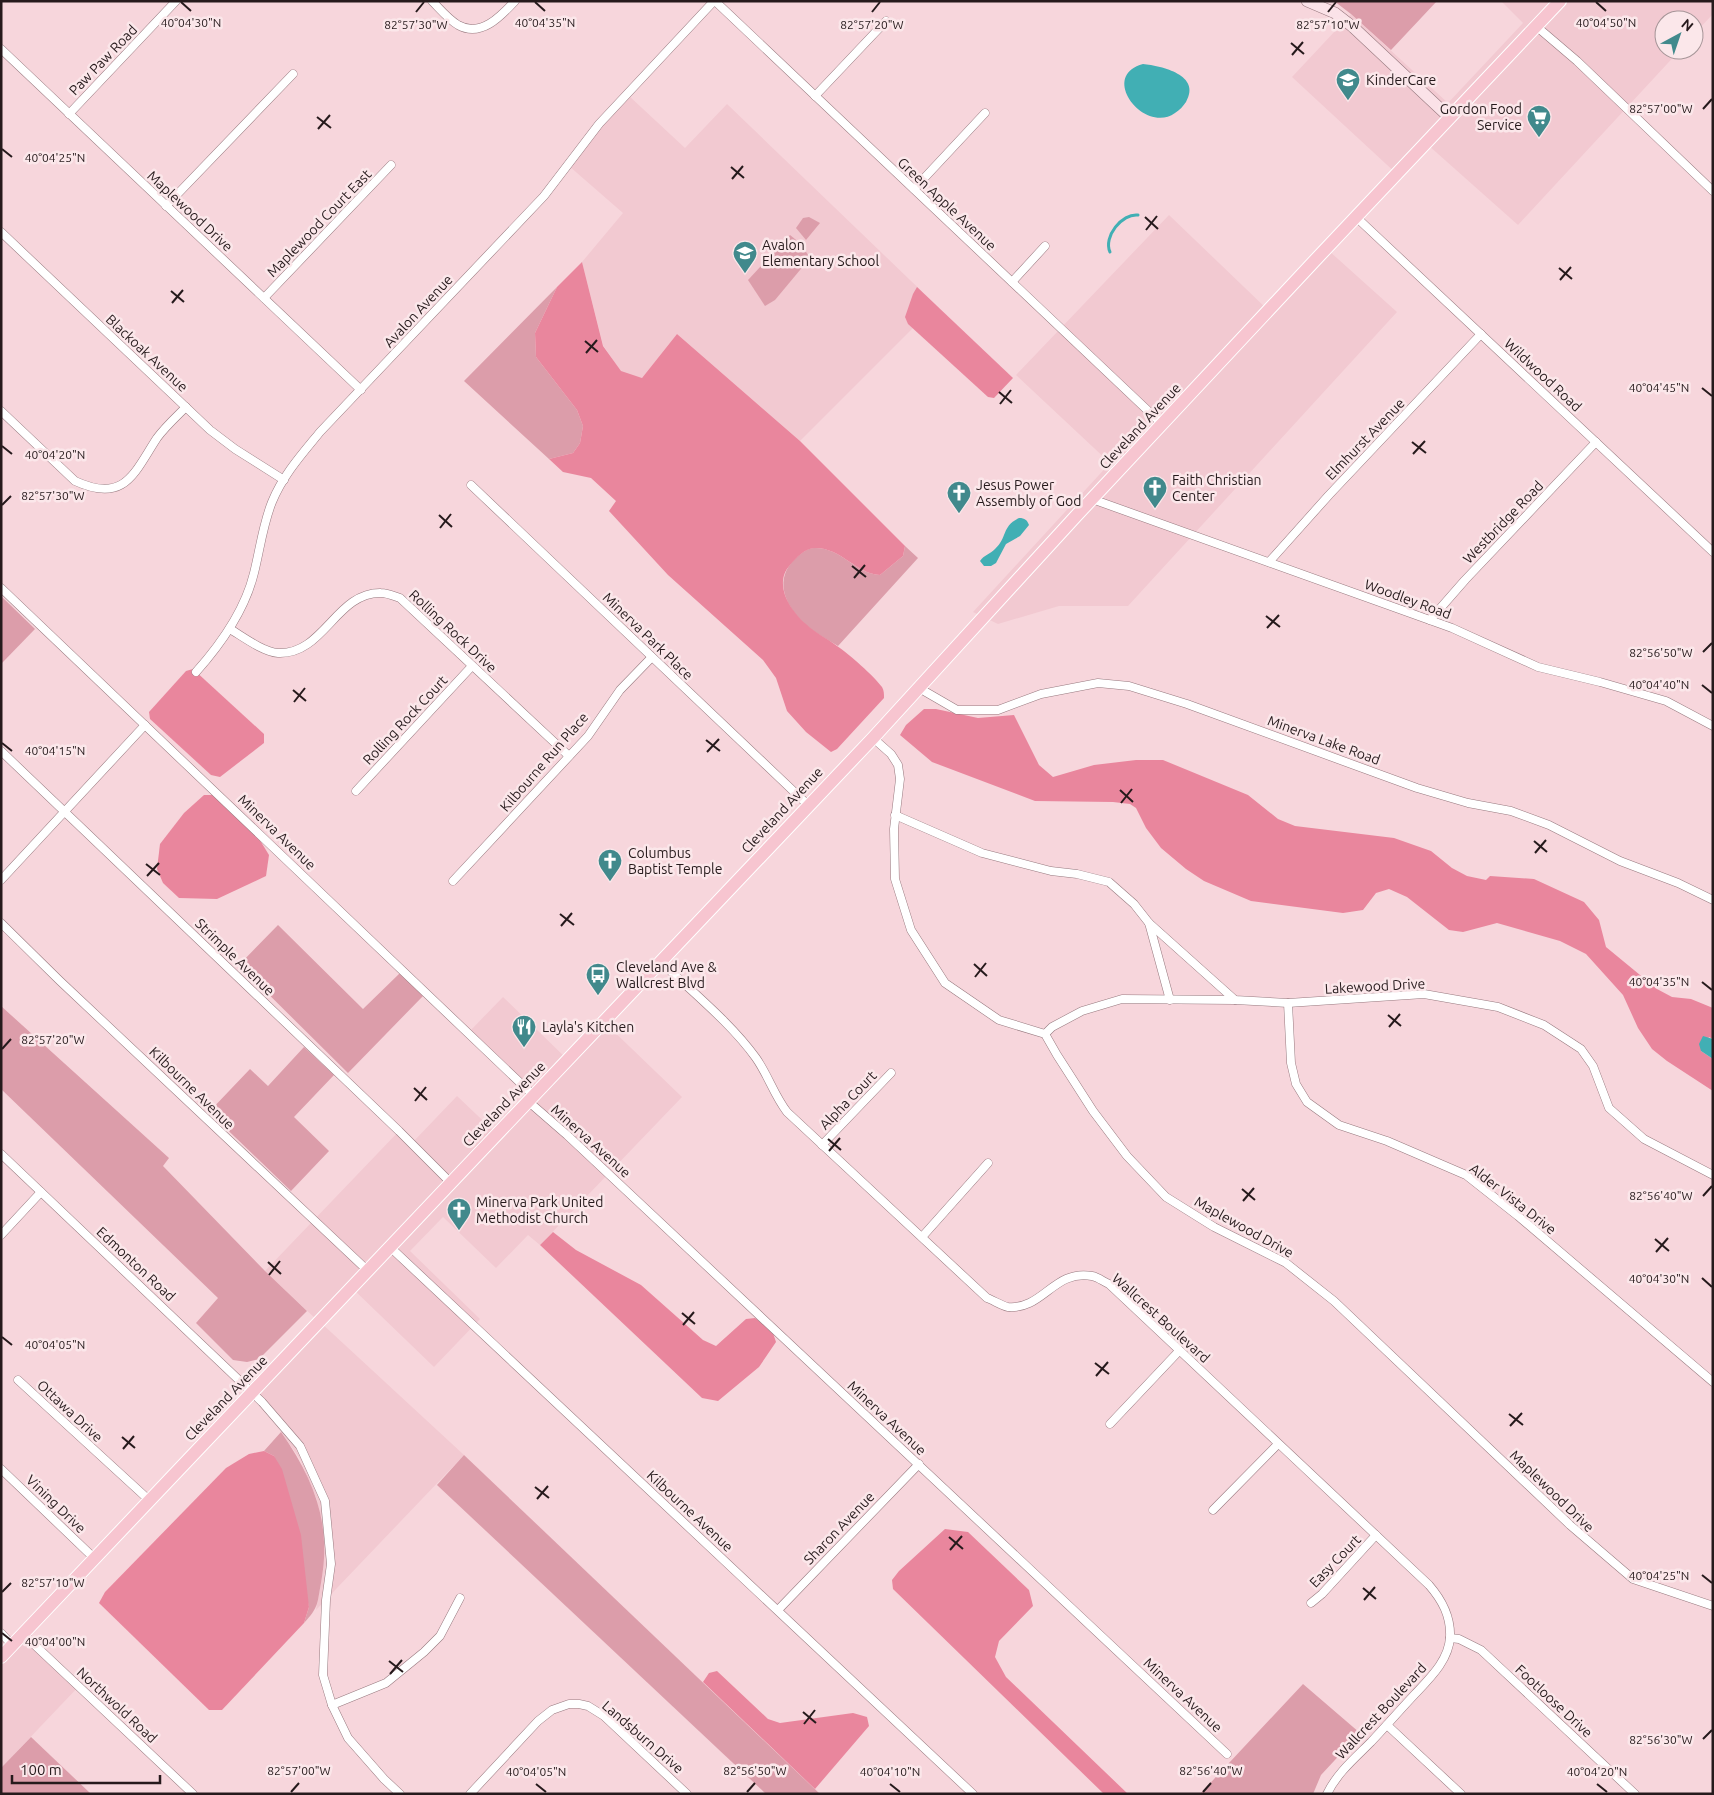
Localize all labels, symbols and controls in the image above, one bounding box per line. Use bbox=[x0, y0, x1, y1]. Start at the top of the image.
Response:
north arrow bbox=[1654, 10, 1704, 60]
text: 40°04'30"N bbox=[161, 16, 221, 29]
text: 40°04'35"N bbox=[515, 16, 575, 29]
text: 40°04'50"N bbox=[1576, 16, 1636, 29]
text: N bbox=[1678, 16, 1697, 35]
text: 82°57'30"W bbox=[384, 18, 448, 31]
text: 82°57'20"W bbox=[840, 18, 904, 31]
text: 82°57'10"W bbox=[1296, 18, 1360, 31]
street label: Paw Paw Road bbox=[66, 22, 140, 98]
school or university icon: KinderCare bbox=[1335, 67, 1361, 101]
place label: KinderCare bbox=[1366, 72, 1436, 88]
place label: Gordon Food Service bbox=[1440, 101, 1522, 133]
text: 82°57'00"W bbox=[1629, 102, 1693, 115]
supermarket icon: Gordon Food Service bbox=[1526, 104, 1552, 138]
text: 40°04'25"N bbox=[25, 151, 85, 164]
street label: Green Apple Avenue bbox=[895, 154, 999, 254]
street label: Maplewood Court East bbox=[264, 166, 375, 280]
street label: Maplewood Drive bbox=[144, 167, 236, 255]
place label: Avalon Elementary School bbox=[762, 237, 880, 269]
school or university icon: Avalon Elementary School bbox=[732, 240, 758, 274]
street label: Avalon Avenue bbox=[380, 271, 456, 351]
street label: Blackoak Avenue bbox=[103, 311, 191, 395]
street label: Wildwood Road bbox=[1501, 335, 1585, 415]
street label: Cleveland Avenue bbox=[1096, 380, 1184, 472]
text: 40°04'45"N bbox=[1629, 381, 1689, 394]
street label: Elmhurst Avenue bbox=[1322, 395, 1408, 483]
text: 40°04'20"N bbox=[25, 448, 85, 461]
place label: Faith Christian Center bbox=[1172, 472, 1262, 504]
church icon: Faith Christian Center bbox=[1142, 475, 1168, 509]
place label: Jesus Power Assembly of God bbox=[976, 477, 1081, 509]
street label: Westbridge Road bbox=[1460, 477, 1546, 567]
church icon: Jesus Power Assembly of God bbox=[946, 480, 972, 514]
text: 82°57'30"W bbox=[21, 489, 85, 502]
street label: Woodley Road bbox=[1363, 576, 1453, 622]
street label: Rolling Rock Drive bbox=[406, 586, 500, 676]
street label: Minerva Park Place bbox=[600, 589, 696, 683]
text: 82°56'50"W bbox=[1629, 646, 1693, 659]
street label: Rolling Rock Court bbox=[360, 672, 451, 768]
text: 40°04'40"N bbox=[1629, 678, 1689, 691]
street label: Kilbourne Run Place bbox=[497, 709, 591, 815]
street label: Minerva Lake Road bbox=[1266, 712, 1382, 768]
text: 40°04'15"N bbox=[25, 744, 85, 757]
street label: Cleveland Avenue bbox=[738, 764, 826, 856]
street label: Minerva Avenue bbox=[235, 791, 319, 873]
place label: Columbus Baptist Temple bbox=[628, 845, 722, 877]
church icon: Columbus Baptist Temple bbox=[597, 848, 623, 882]
street label: Strimple Avenue bbox=[192, 915, 278, 999]
place label: Cleveland Ave & Wallcrest Blvd bbox=[616, 959, 717, 991]
bus stop icon: Cleveland Ave & Wallcrest Blvd bbox=[585, 962, 611, 996]
street label: Lakewood Drive bbox=[1324, 975, 1426, 997]
text: 40°04'35"N bbox=[1629, 975, 1689, 988]
restaurant icon: Layla's Kitchen bbox=[511, 1014, 537, 1048]
place label: Layla's Kitchen bbox=[542, 1019, 634, 1035]
text: 82°57'20"W bbox=[21, 1033, 85, 1046]
street label: Kilbourne Avenue bbox=[146, 1043, 238, 1133]
street label: Cleveland Avenue bbox=[459, 1058, 549, 1150]
street label: Alpha Court bbox=[816, 1067, 880, 1133]
street label: Minerva Avenue bbox=[548, 1101, 634, 1181]
street label: Alder Vista Drive bbox=[1467, 1160, 1559, 1238]
text: 82°56'40"W bbox=[1629, 1189, 1693, 1202]
street label: Maplewood Drive bbox=[1192, 1193, 1296, 1261]
place label: Minerva Park United Methodist Church bbox=[476, 1194, 604, 1226]
church icon: Minerva Park United Methodist Church bbox=[446, 1197, 472, 1231]
street label: Edmonton Road bbox=[93, 1224, 179, 1304]
street label: Wallcrest Boulevard bbox=[1109, 1270, 1213, 1366]
text: 40°04'30"N bbox=[1629, 1272, 1689, 1285]
text: 40°04'05"N bbox=[25, 1338, 85, 1351]
street label: Cleveland Avenue bbox=[181, 1352, 271, 1444]
street label: Ottawa Drive bbox=[34, 1377, 106, 1445]
street label: Minerva Avenue bbox=[845, 1378, 929, 1458]
street label: Maplewood Drive bbox=[1507, 1447, 1597, 1535]
street label: Kilbourne Avenue bbox=[644, 1467, 736, 1555]
street label: Vining Drive bbox=[23, 1472, 89, 1536]
street label: Sharon Avenue bbox=[800, 1488, 878, 1568]
street label: Easy Court bbox=[1306, 1531, 1364, 1591]
text: 40°04'25"N bbox=[1629, 1569, 1689, 1582]
text: 82°57'10"W bbox=[21, 1576, 85, 1589]
text: 40°04'00"N bbox=[25, 1635, 85, 1648]
street label: Minerva Avenue bbox=[1141, 1655, 1225, 1735]
street label: Wallcrest Boulevard bbox=[1332, 1660, 1430, 1762]
street label: Footloose Drive bbox=[1512, 1661, 1596, 1741]
street label: Northwold Road bbox=[74, 1664, 160, 1746]
street label: Landsburn Drive bbox=[599, 1697, 687, 1777]
text: 82°56'30"W bbox=[1629, 1733, 1693, 1746]
scale bar bbox=[12, 1752, 160, 1784]
text: 100 m bbox=[20, 1761, 62, 1778]
text: 82°57'00"W bbox=[267, 1764, 331, 1777]
text: 82°56'50"W bbox=[723, 1764, 787, 1777]
text: 82°56'40"W bbox=[1179, 1764, 1243, 1777]
text: 40°04'05"N bbox=[506, 1765, 566, 1778]
text: 40°04'10"N bbox=[860, 1765, 920, 1778]
text: 40°04'20"N bbox=[1567, 1765, 1627, 1778]

